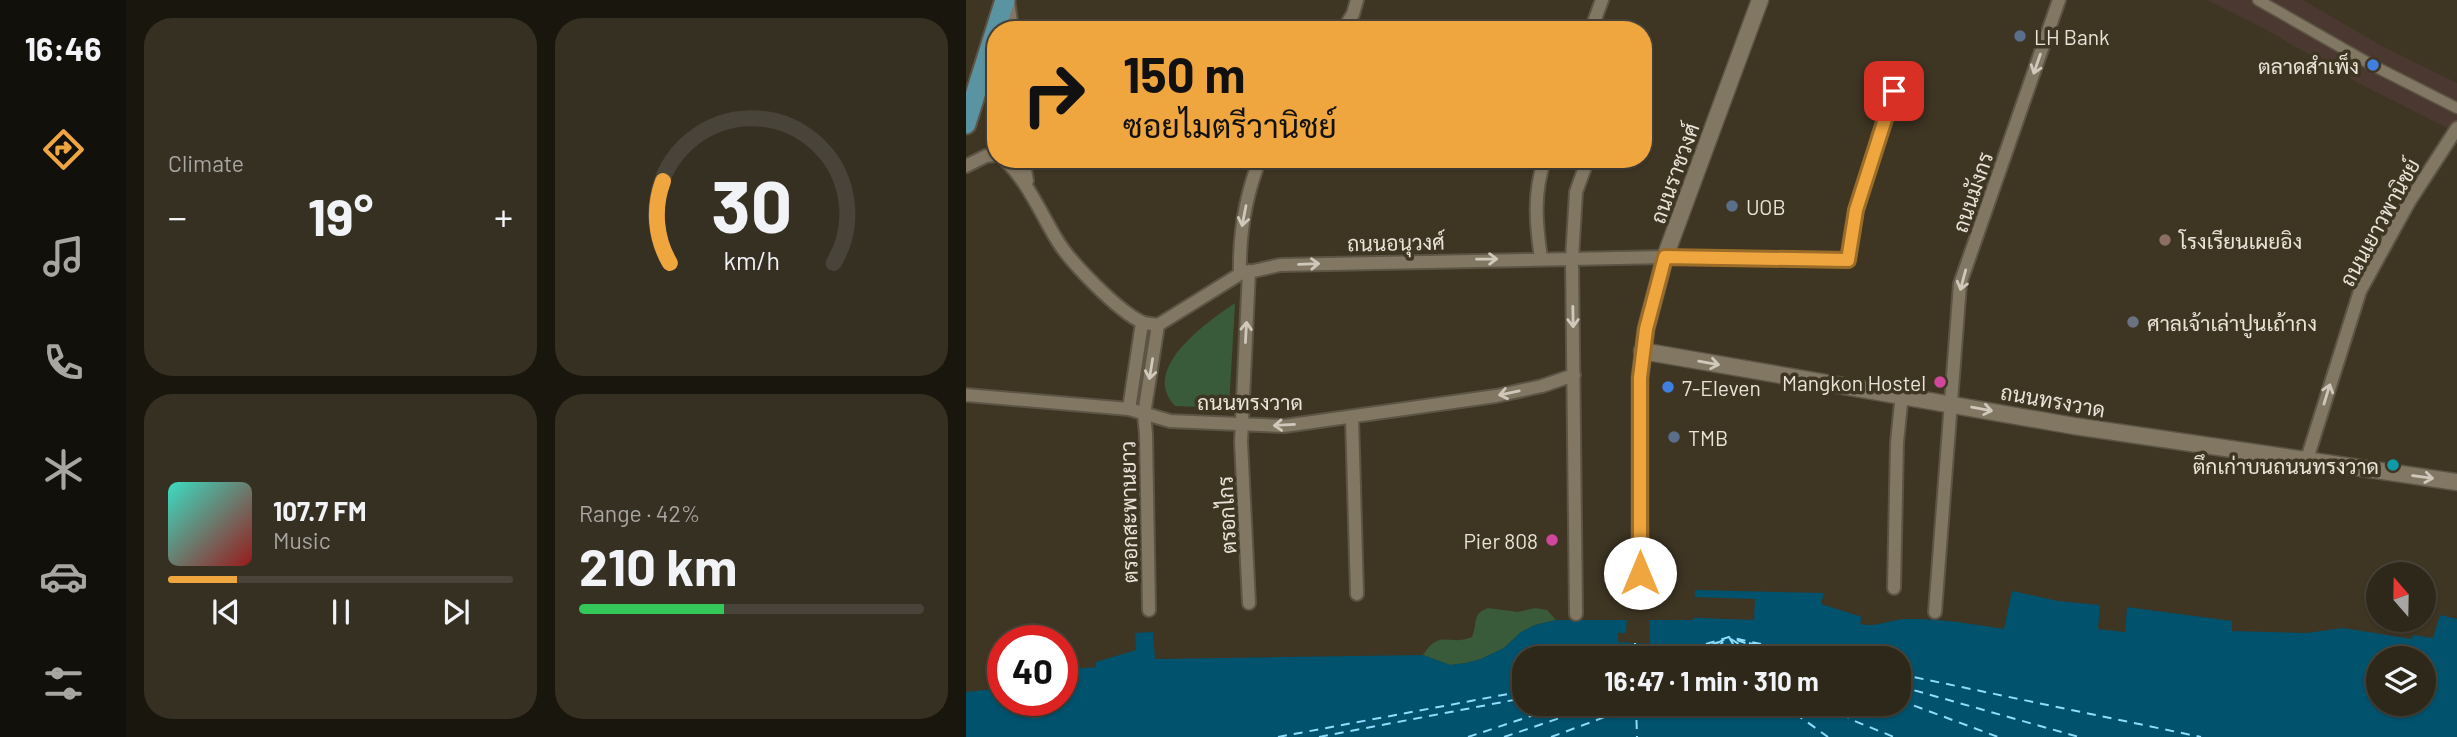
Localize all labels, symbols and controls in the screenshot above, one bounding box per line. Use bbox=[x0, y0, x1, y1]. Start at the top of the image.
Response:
place label: LH Bank bbox=[2034, 24, 2109, 49]
marker: LH Bank bbox=[2012, 28, 2028, 44]
text: 16:46 bbox=[25, 29, 101, 67]
text: 150 m bbox=[1123, 44, 1245, 103]
icon: right bbox=[1008, 49, 1099, 140]
place label: ตลาดสำเพ็ง bbox=[2258, 52, 2359, 78]
one-way arrow bbox=[2030, 53, 2042, 75]
marker: ตลาดสำเพ็ง bbox=[2365, 57, 2381, 73]
pin bbox=[1864, 61, 1924, 121]
icon: arrive bbox=[1875, 72, 1913, 110]
text: ซอยไมตรีวานิชย์ bbox=[1123, 106, 1337, 144]
street label: ถนนราชวงศ์ bbox=[1644, 119, 1704, 227]
icon: directions bbox=[39, 125, 88, 174]
street label: ถนนมังกร bbox=[1947, 148, 1997, 236]
text: Climate bbox=[168, 149, 244, 177]
street label: ถนนเยาวพานิชย์ bbox=[2334, 154, 2424, 290]
text: 30 bbox=[711, 160, 792, 248]
text: 19° bbox=[308, 184, 373, 246]
text: − bbox=[168, 193, 187, 239]
text: + bbox=[494, 193, 513, 239]
place label: UOB bbox=[1746, 194, 1786, 219]
marker: UOB bbox=[1724, 198, 1740, 214]
one-way arrow bbox=[1236, 204, 1250, 227]
place label: โรงเรียนเผยอิง bbox=[2178, 228, 2302, 253]
street label: ถนนอนุวงศ์ bbox=[1347, 229, 1445, 258]
icon: music bbox=[39, 232, 88, 281]
marker: โรงเรียนเผยอิง bbox=[2157, 232, 2173, 248]
text: km/h bbox=[723, 245, 780, 275]
one-way arrow bbox=[1475, 253, 1498, 266]
one-way arrow bbox=[1297, 257, 1320, 271]
one-way arrow bbox=[1956, 268, 1969, 290]
one-way arrow bbox=[1567, 305, 1580, 328]
place label: ศาลเจ้าเล่าปูนเถ้ากง bbox=[2147, 310, 2317, 339]
marker: ศาลเจ้าเล่าปูนเถ้ากง bbox=[2125, 314, 2141, 330]
one-way arrow bbox=[1240, 321, 1253, 344]
icon: phone bbox=[39, 338, 88, 387]
one-way arrow bbox=[1144, 357, 1157, 380]
one-way arrow bbox=[1698, 357, 1720, 370]
place label: Mangkon Hostel bbox=[1782, 370, 1926, 395]
marker: Mangkon Hostel bbox=[1932, 374, 1948, 390]
place label: 7-Eleven bbox=[1682, 375, 1761, 400]
marker: 7-Eleven bbox=[1660, 379, 1676, 395]
street label: ถนนทรงวาด bbox=[1999, 379, 2107, 421]
one-way arrow bbox=[2322, 384, 2335, 406]
one-way arrow bbox=[1498, 387, 1521, 400]
street label: ถนนทรงวาด bbox=[1197, 389, 1303, 414]
one-way arrow bbox=[1970, 403, 1993, 416]
one-way arrow bbox=[1273, 419, 1295, 432]
place label: TMB bbox=[1688, 425, 1728, 450]
marker: TMB bbox=[1666, 429, 1682, 445]
street label: ตรอกสะพานยาว bbox=[1114, 441, 1142, 583]
icon: climate bbox=[39, 445, 88, 494]
place label: ตึกเก่าบนถนนทรงวาด bbox=[2193, 453, 2379, 478]
marker: ตึกเก่าบนถนนทรงวาด bbox=[2385, 457, 2401, 473]
one-way arrow bbox=[2411, 471, 2434, 484]
street label: ตรอกไกร bbox=[1211, 476, 1241, 554]
text: 107.7 FM bbox=[273, 495, 366, 526]
text: Range · 42% bbox=[579, 499, 700, 527]
text: Music bbox=[273, 526, 331, 554]
place label: Pier 808 bbox=[1463, 528, 1538, 553]
marker: Pier 808 bbox=[1544, 532, 1560, 548]
text: 210 km bbox=[579, 534, 737, 596]
position arrow bbox=[1603, 536, 1677, 610]
icon: car bbox=[39, 552, 88, 601]
north arrow bbox=[2366, 562, 2436, 632]
map controls bbox=[2366, 562, 2436, 716]
icon: previous bbox=[207, 593, 245, 631]
icon: pause bbox=[322, 593, 360, 631]
icon: next bbox=[437, 593, 475, 631]
speed limit sign: 40 bbox=[987, 625, 1078, 716]
button: layers bbox=[2366, 646, 2436, 716]
icon: filters bbox=[39, 659, 88, 708]
text: 16:47 · 1 min · 310 m bbox=[1604, 665, 1819, 696]

